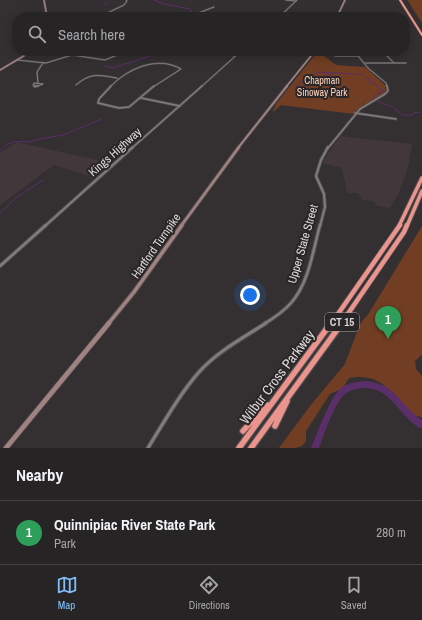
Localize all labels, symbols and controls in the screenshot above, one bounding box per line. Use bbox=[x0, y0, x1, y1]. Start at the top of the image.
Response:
search box bbox=[12, 12, 410, 56]
icon: search bbox=[26, 23, 48, 45]
text: Search here bbox=[58, 24, 125, 45]
park label: Chapman Sinoway Park bbox=[297, 74, 348, 99]
street label: Kings Highway bbox=[85, 124, 145, 180]
street label: Upper State Street bbox=[284, 202, 322, 285]
street label: Hartford Turnpike bbox=[128, 210, 184, 282]
your location bbox=[240, 285, 260, 305]
pin: 1 bbox=[375, 306, 401, 339]
road number: CT 15 bbox=[325, 313, 359, 331]
street label: Wilbur Cross Parkway bbox=[236, 326, 319, 428]
text: Nearby bbox=[16, 463, 63, 486]
text: Quinnipiac River State Park bbox=[54, 514, 215, 535]
text: 1 bbox=[26, 524, 32, 541]
text: 280 m bbox=[376, 524, 406, 541]
text: Park bbox=[54, 535, 76, 552]
tab: Map bbox=[56, 574, 78, 612]
tab: Directions bbox=[189, 574, 230, 612]
tab: Saved bbox=[341, 574, 366, 612]

